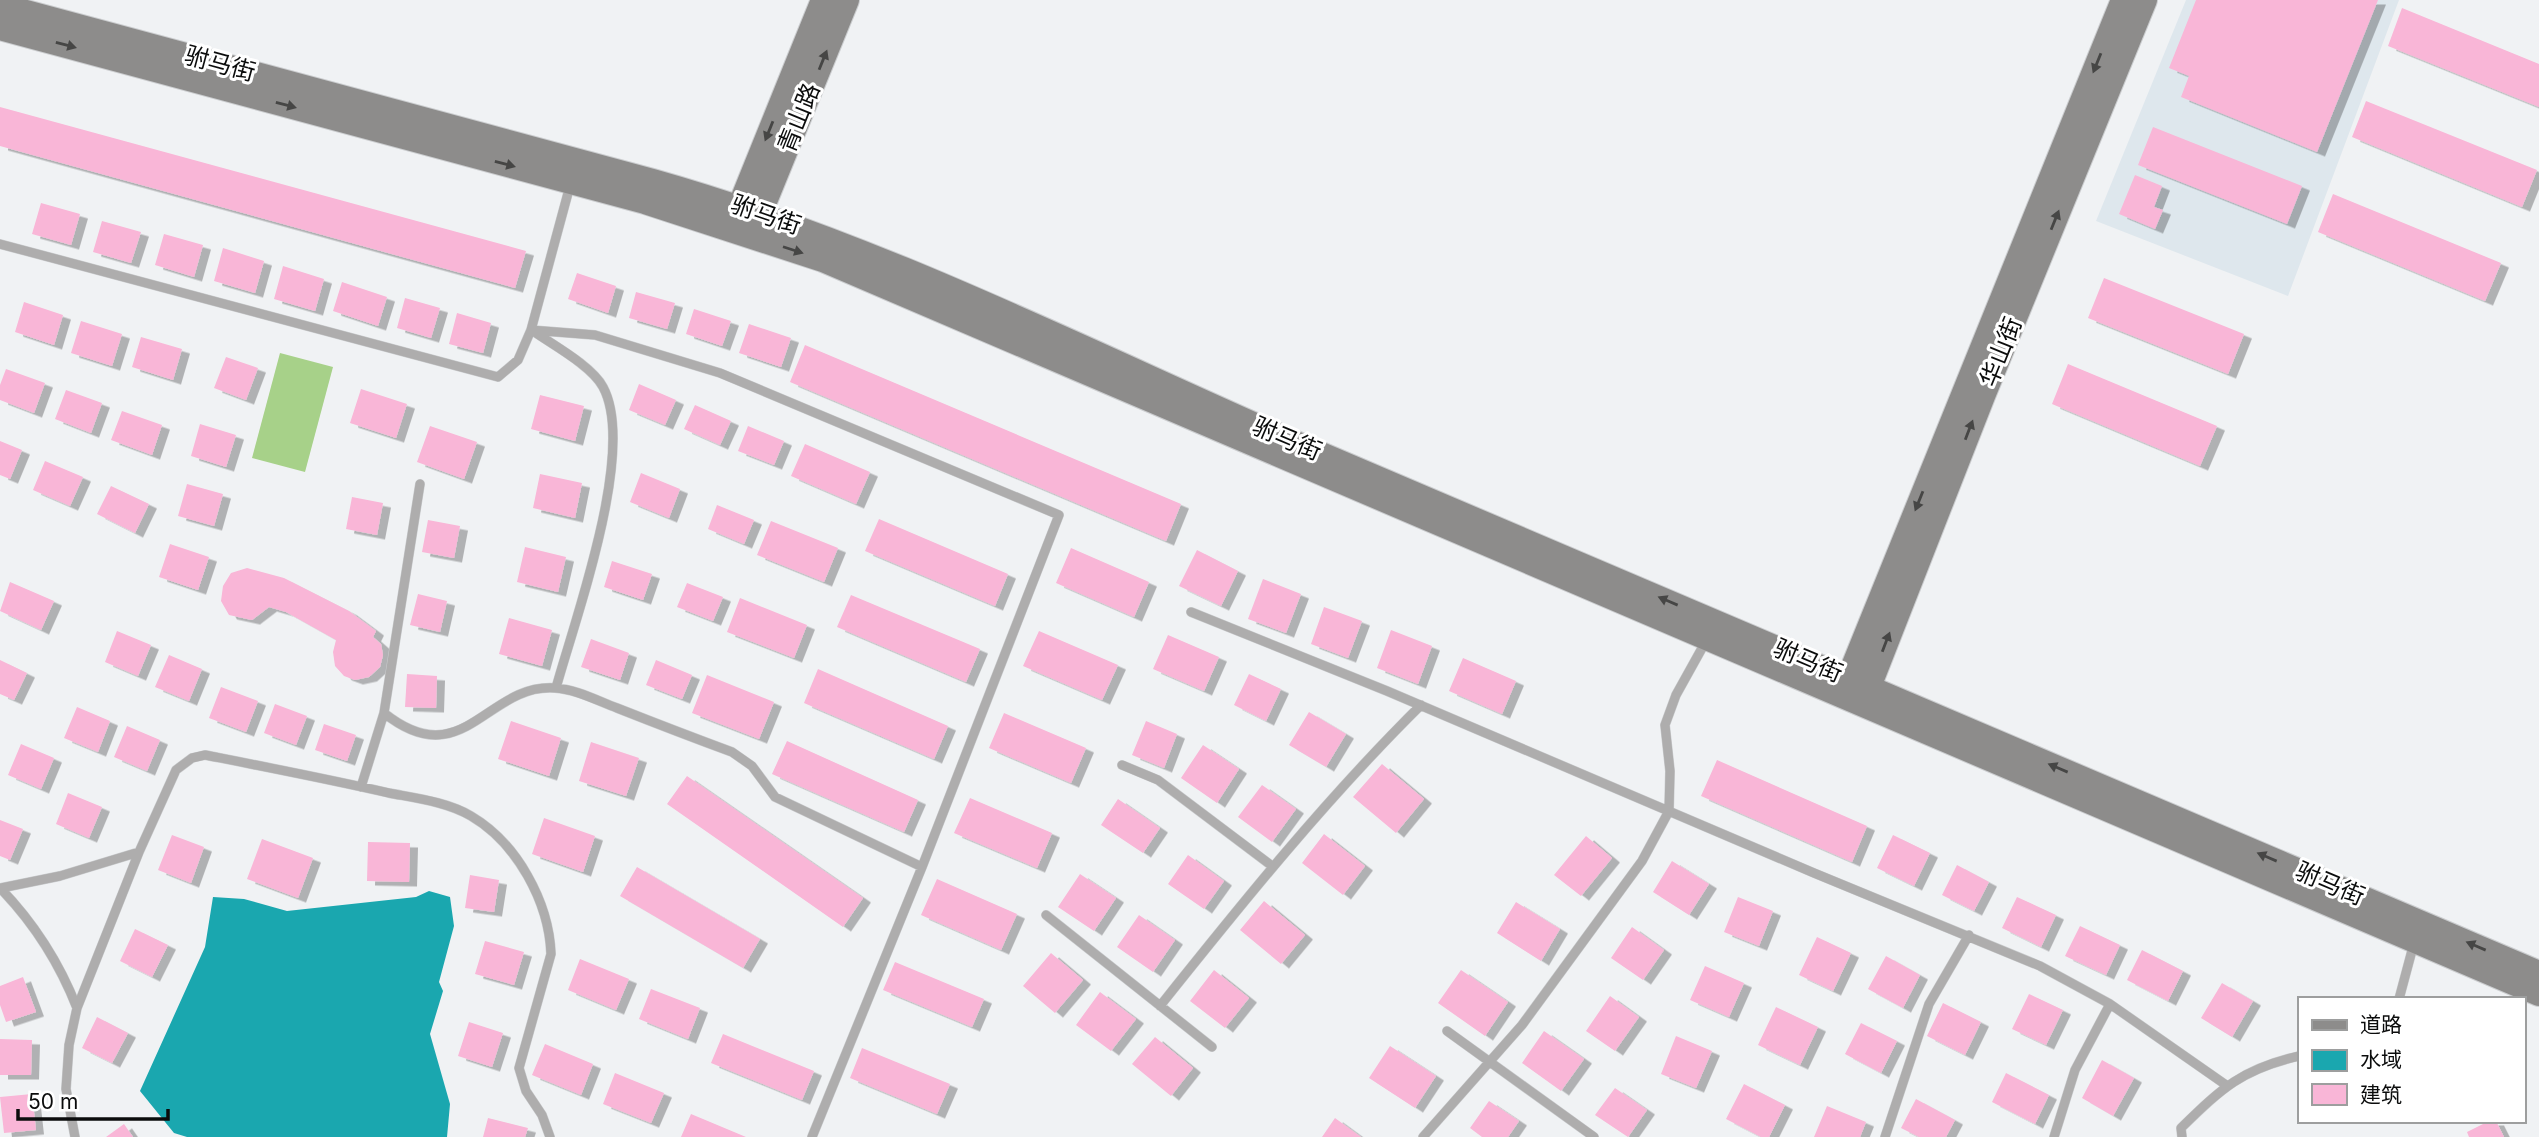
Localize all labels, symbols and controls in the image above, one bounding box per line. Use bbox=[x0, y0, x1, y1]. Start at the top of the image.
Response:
street label: 驸马街 bbox=[182, 40, 259, 87]
one-way arrow bbox=[56, 41, 77, 51]
one-way arrow bbox=[817, 49, 828, 70]
one-way arrow bbox=[2091, 53, 2102, 74]
street label: 青山路 bbox=[772, 79, 825, 157]
one-way arrow bbox=[275, 100, 296, 110]
one-way arrow bbox=[764, 121, 775, 142]
one-way arrow bbox=[494, 159, 516, 170]
street label: 驸马街 bbox=[727, 189, 805, 240]
one-way arrow bbox=[2050, 209, 2061, 230]
one-way arrow bbox=[783, 245, 804, 256]
street label: 华山街 bbox=[1974, 313, 2027, 391]
street label: 驸马街 bbox=[1248, 411, 1326, 466]
one-way arrow bbox=[1964, 420, 1975, 441]
one-way arrow bbox=[1913, 490, 1924, 511]
one-way arrow bbox=[1657, 596, 1678, 607]
one-way arrow bbox=[1881, 632, 1892, 653]
street label: 驸马街 bbox=[1769, 633, 1847, 688]
one-way arrow bbox=[2047, 762, 2068, 773]
one-way arrow bbox=[2257, 851, 2277, 863]
street label: 驸马街 bbox=[2291, 856, 2369, 911]
one-way arrow bbox=[2466, 940, 2486, 952]
legend bbox=[2298, 997, 2525, 1123]
text: 道路 bbox=[2360, 1012, 2402, 1037]
text: 水域 bbox=[2360, 1047, 2402, 1072]
scale bar bbox=[18, 1078, 168, 1122]
text: 建筑 bbox=[2360, 1082, 2402, 1107]
text: 50 m bbox=[28, 1089, 78, 1114]

